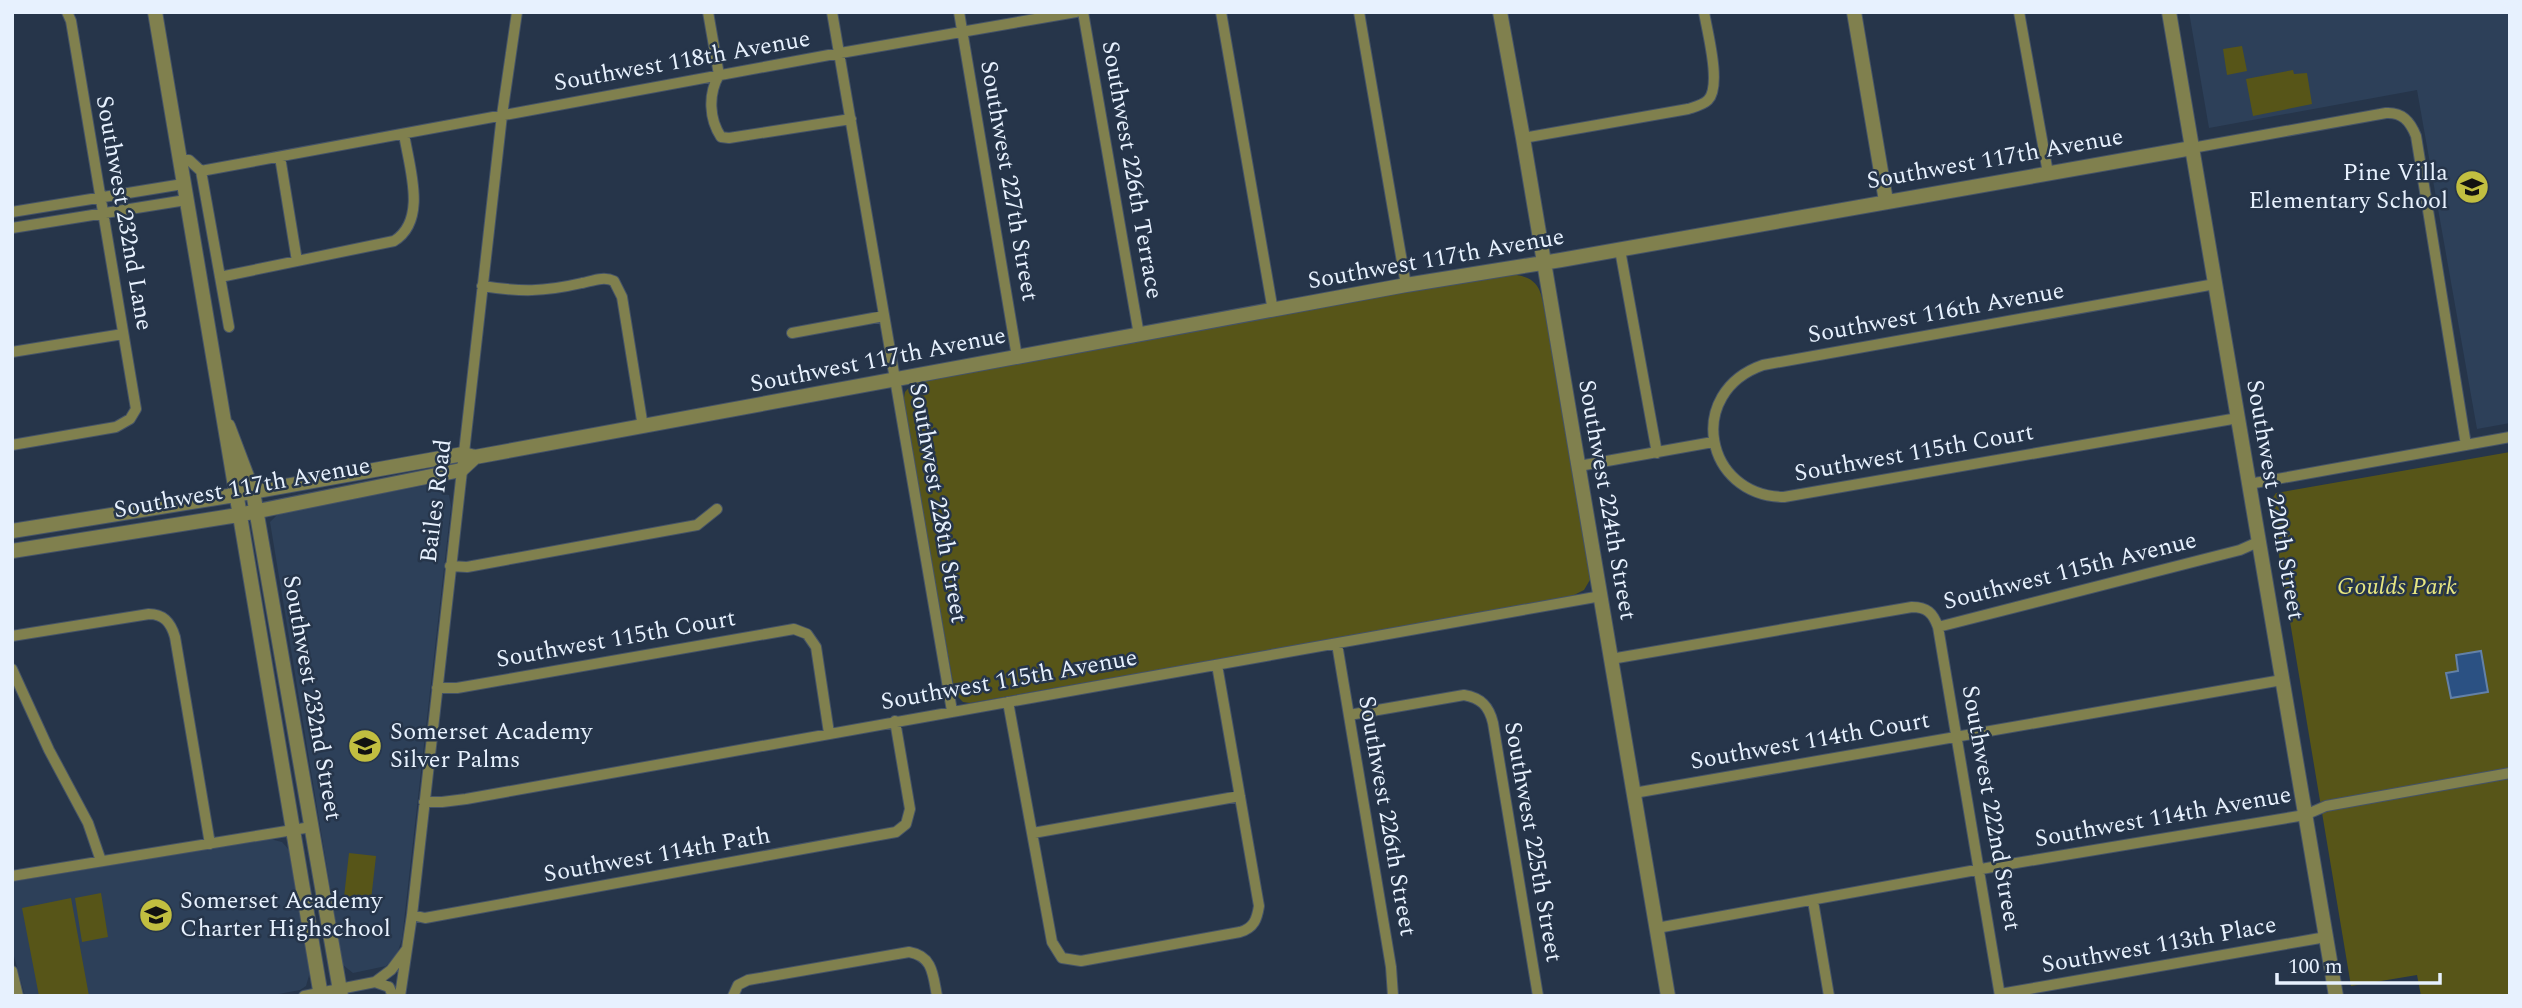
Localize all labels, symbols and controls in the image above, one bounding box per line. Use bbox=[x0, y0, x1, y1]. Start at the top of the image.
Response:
street label: Southwest 118th Avenue bbox=[551, 21, 813, 101]
street label: Southwest 226th Terrace bbox=[1092, 38, 1172, 302]
street label: Southwest 227th Street bbox=[970, 58, 1048, 304]
street label: Southwest 232nd Lane bbox=[86, 93, 162, 333]
street label: Southwest 117th Avenue bbox=[1864, 119, 2126, 199]
place label: Pine Villa Elementary School bbox=[2248, 155, 2448, 219]
school or university icon: Pine Villa Elementary School bbox=[2453, 168, 2491, 206]
street label: Southwest 117th Avenue bbox=[1305, 219, 1567, 299]
street label: Southwest 116th Avenue bbox=[1805, 273, 2067, 353]
street label: Southwest 117th Avenue bbox=[747, 318, 1009, 402]
street label: Southwest 224th Street bbox=[1568, 377, 1646, 623]
street label: Southwest 220th Street bbox=[2236, 377, 2314, 623]
street label: Southwest 228th Street bbox=[899, 380, 977, 626]
street label: Southwest 115th Court bbox=[1791, 414, 2037, 492]
street label: Bailes Road bbox=[411, 437, 461, 565]
street label: Southwest 117th Avenue bbox=[111, 448, 373, 528]
street label: Southwest 115th Avenue bbox=[1940, 522, 2200, 620]
park label: Goulds Park bbox=[2337, 569, 2457, 605]
street label: Southwest 232nd Street bbox=[273, 572, 351, 824]
street label: Southwest 115th Court bbox=[493, 600, 739, 678]
street label: Southwest 115th Avenue bbox=[878, 640, 1140, 720]
street label: Southwest 222nd Street bbox=[1952, 682, 2030, 934]
street label: Southwest 226th Street bbox=[1348, 693, 1426, 939]
street label: Southwest 114th Court bbox=[1687, 702, 1933, 780]
place label: Somerset Academy Silver Palms bbox=[390, 714, 594, 778]
street label: Southwest 225th Street bbox=[1494, 719, 1572, 965]
school or university icon: Somerset Academy Silver Palms bbox=[346, 727, 384, 765]
street label: Southwest 114th Avenue bbox=[2032, 777, 2294, 857]
street label: Southwest 114th Path bbox=[541, 817, 773, 893]
place label: Somerset Academy Charter Highschool bbox=[180, 883, 391, 947]
school or university icon: Somerset Academy Charter Highschool bbox=[137, 896, 175, 934]
street label: Southwest 113th Place bbox=[2039, 907, 2279, 983]
scale bar bbox=[2277, 942, 2440, 986]
text: 100 m bbox=[2288, 951, 2343, 983]

